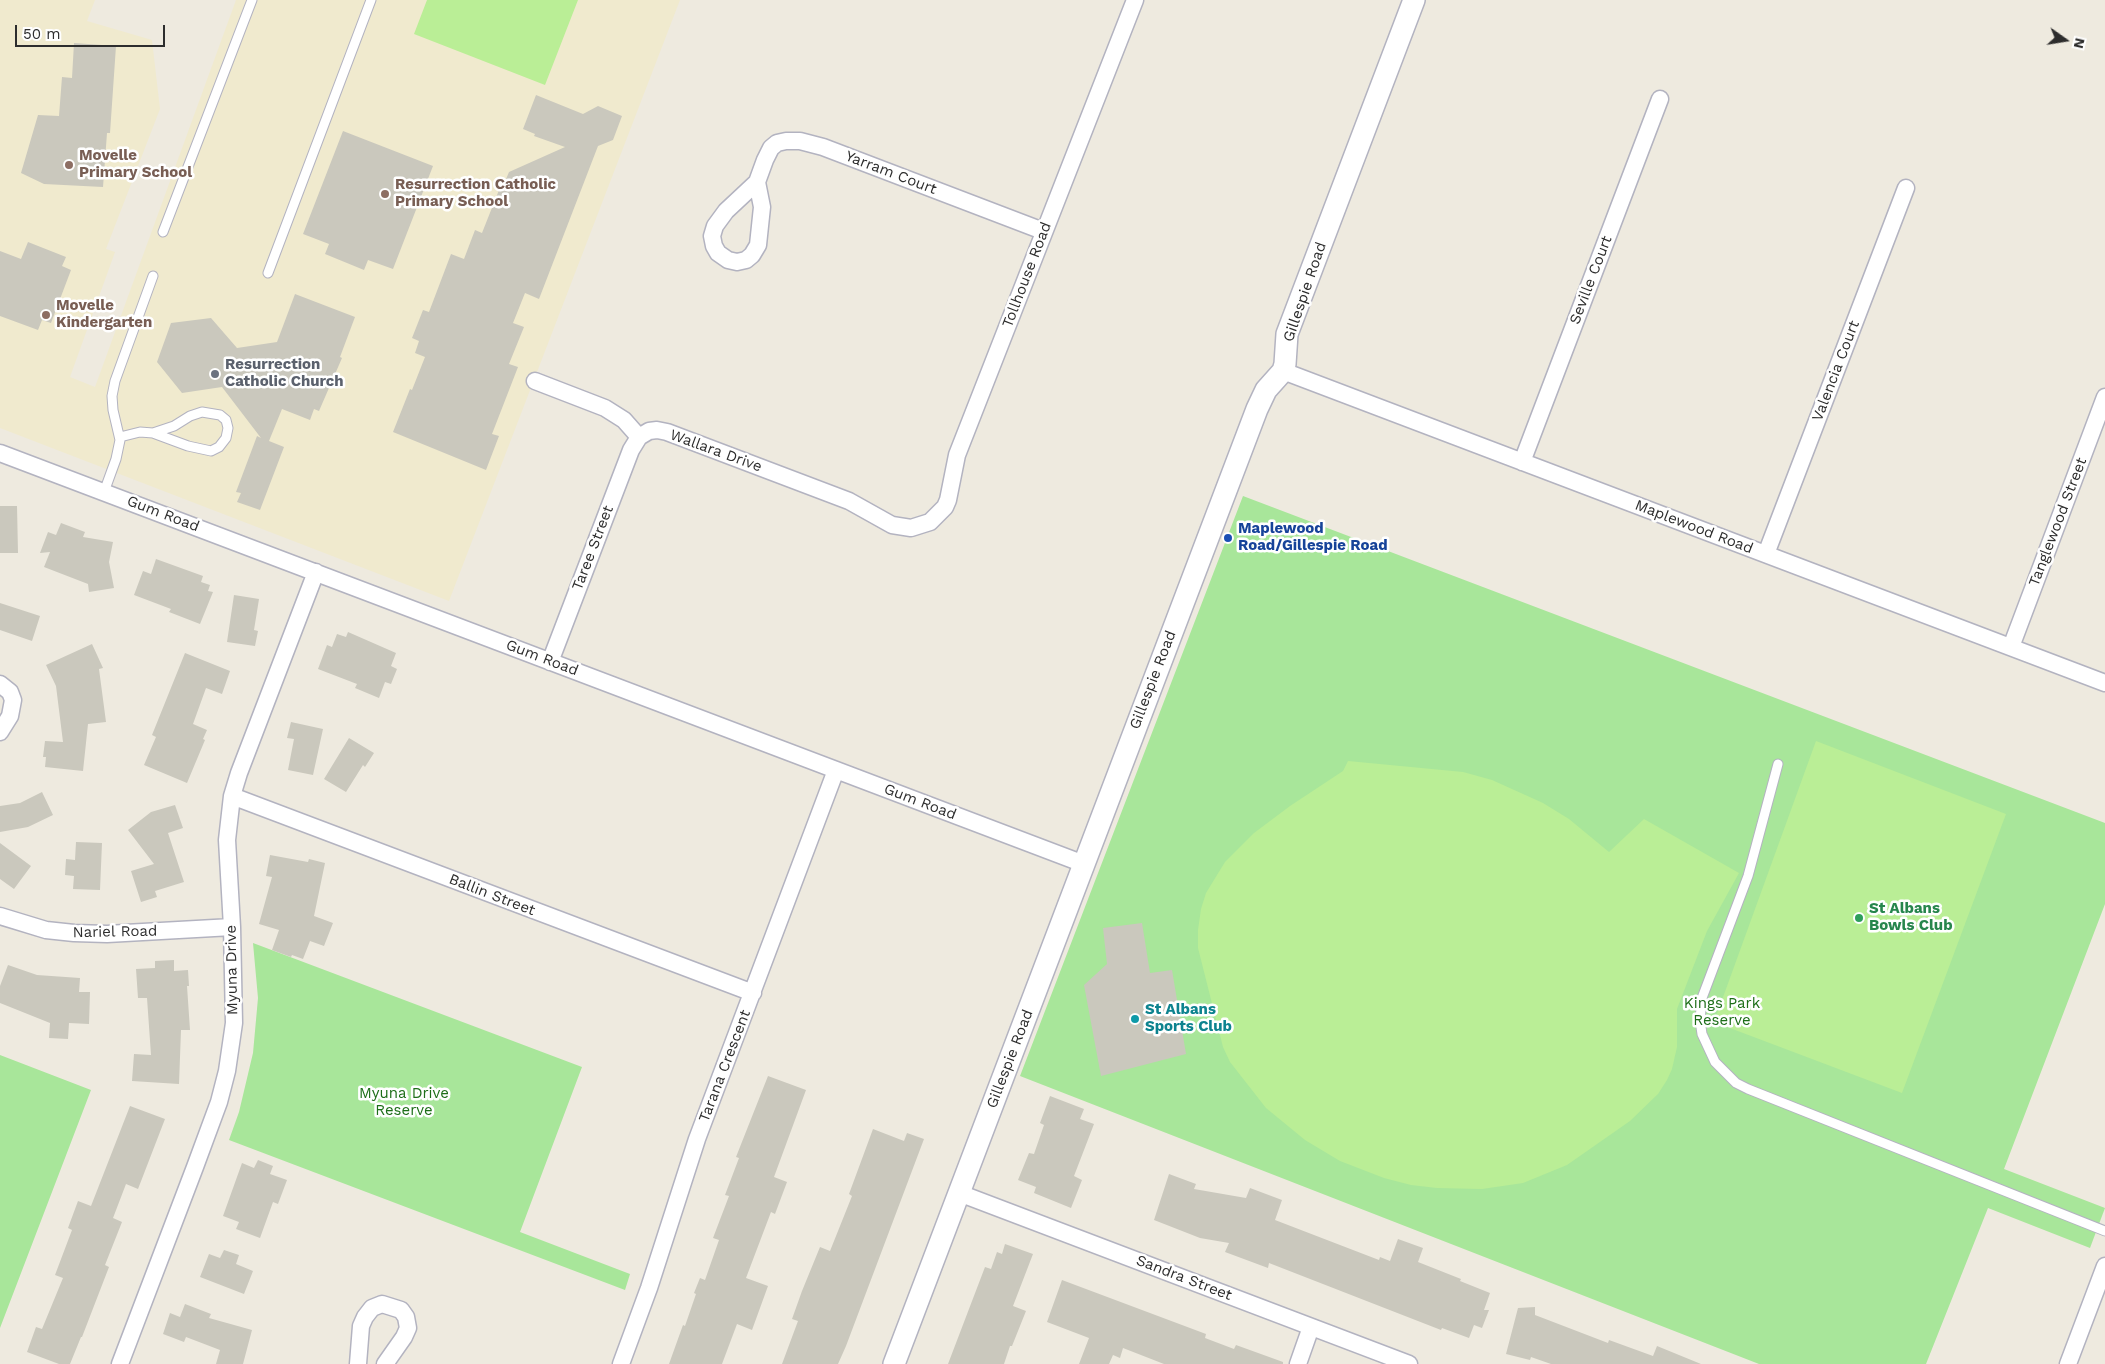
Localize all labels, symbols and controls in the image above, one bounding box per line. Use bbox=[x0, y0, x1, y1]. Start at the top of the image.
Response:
scale bar bbox=[18, 15, 168, 47]
north arrow bbox=[2040, 15, 2090, 65]
text: 50 m bbox=[23, 25, 60, 43]
text: N bbox=[2071, 37, 2089, 50]
place label: Movelle Primary School bbox=[79, 147, 192, 182]
street label: Yarram Court bbox=[843, 147, 939, 199]
marker: Movelle Primary School bbox=[63, 159, 75, 171]
place label: Resurrection Catholic Primary School bbox=[395, 176, 556, 211]
marker: Resurrection Catholic Primary School bbox=[379, 188, 391, 200]
street label: Tollhouse Road bbox=[999, 220, 1055, 330]
street label: Seville Court bbox=[1566, 233, 1616, 327]
street label: Gillespie Road bbox=[1280, 240, 1330, 344]
place label: Movelle Kindergarten bbox=[56, 297, 152, 332]
marker: Movelle Kindergarten bbox=[40, 309, 52, 321]
street label: Valencia Court bbox=[1809, 318, 1863, 424]
place label: Resurrection Catholic Church bbox=[225, 356, 344, 391]
marker: Resurrection Catholic Church bbox=[209, 368, 221, 380]
street label: Wallara Drive bbox=[667, 426, 765, 476]
street label: Tanglewood Street bbox=[2025, 455, 2091, 589]
street label: Gum Road bbox=[124, 492, 202, 536]
street label: Maplewood Road bbox=[1632, 496, 1756, 558]
street label: Taree Street bbox=[569, 503, 617, 593]
place label: Maplewood Road/Gillespie Road bbox=[1238, 520, 1388, 555]
marker: Maplewood Road/Gillespie Road bbox=[1222, 532, 1234, 544]
street label: Gillespie Road bbox=[1126, 628, 1180, 732]
street label: Gum Road bbox=[503, 636, 581, 680]
street label: Gum Road bbox=[881, 780, 959, 824]
street label: Ballin Street bbox=[446, 870, 538, 920]
place label: St Albans Bowls Club bbox=[1869, 900, 1953, 935]
marker: St Albans Bowls Club bbox=[1853, 912, 1865, 924]
street label: Nariel Road bbox=[73, 922, 157, 942]
street label: Myuna Drive bbox=[222, 925, 242, 1015]
park label: Kings Park Reserve bbox=[1684, 995, 1760, 1030]
place label: St Albans Sports Club bbox=[1145, 1001, 1232, 1036]
street label: Tarana Crescent bbox=[695, 1007, 755, 1125]
street label: Gillespie Road bbox=[983, 1007, 1037, 1111]
marker: St Albans Sports Club bbox=[1129, 1013, 1141, 1025]
park label: Myuna Drive Reserve bbox=[359, 1085, 449, 1120]
street label: Sandra Street bbox=[1133, 1251, 1235, 1305]

